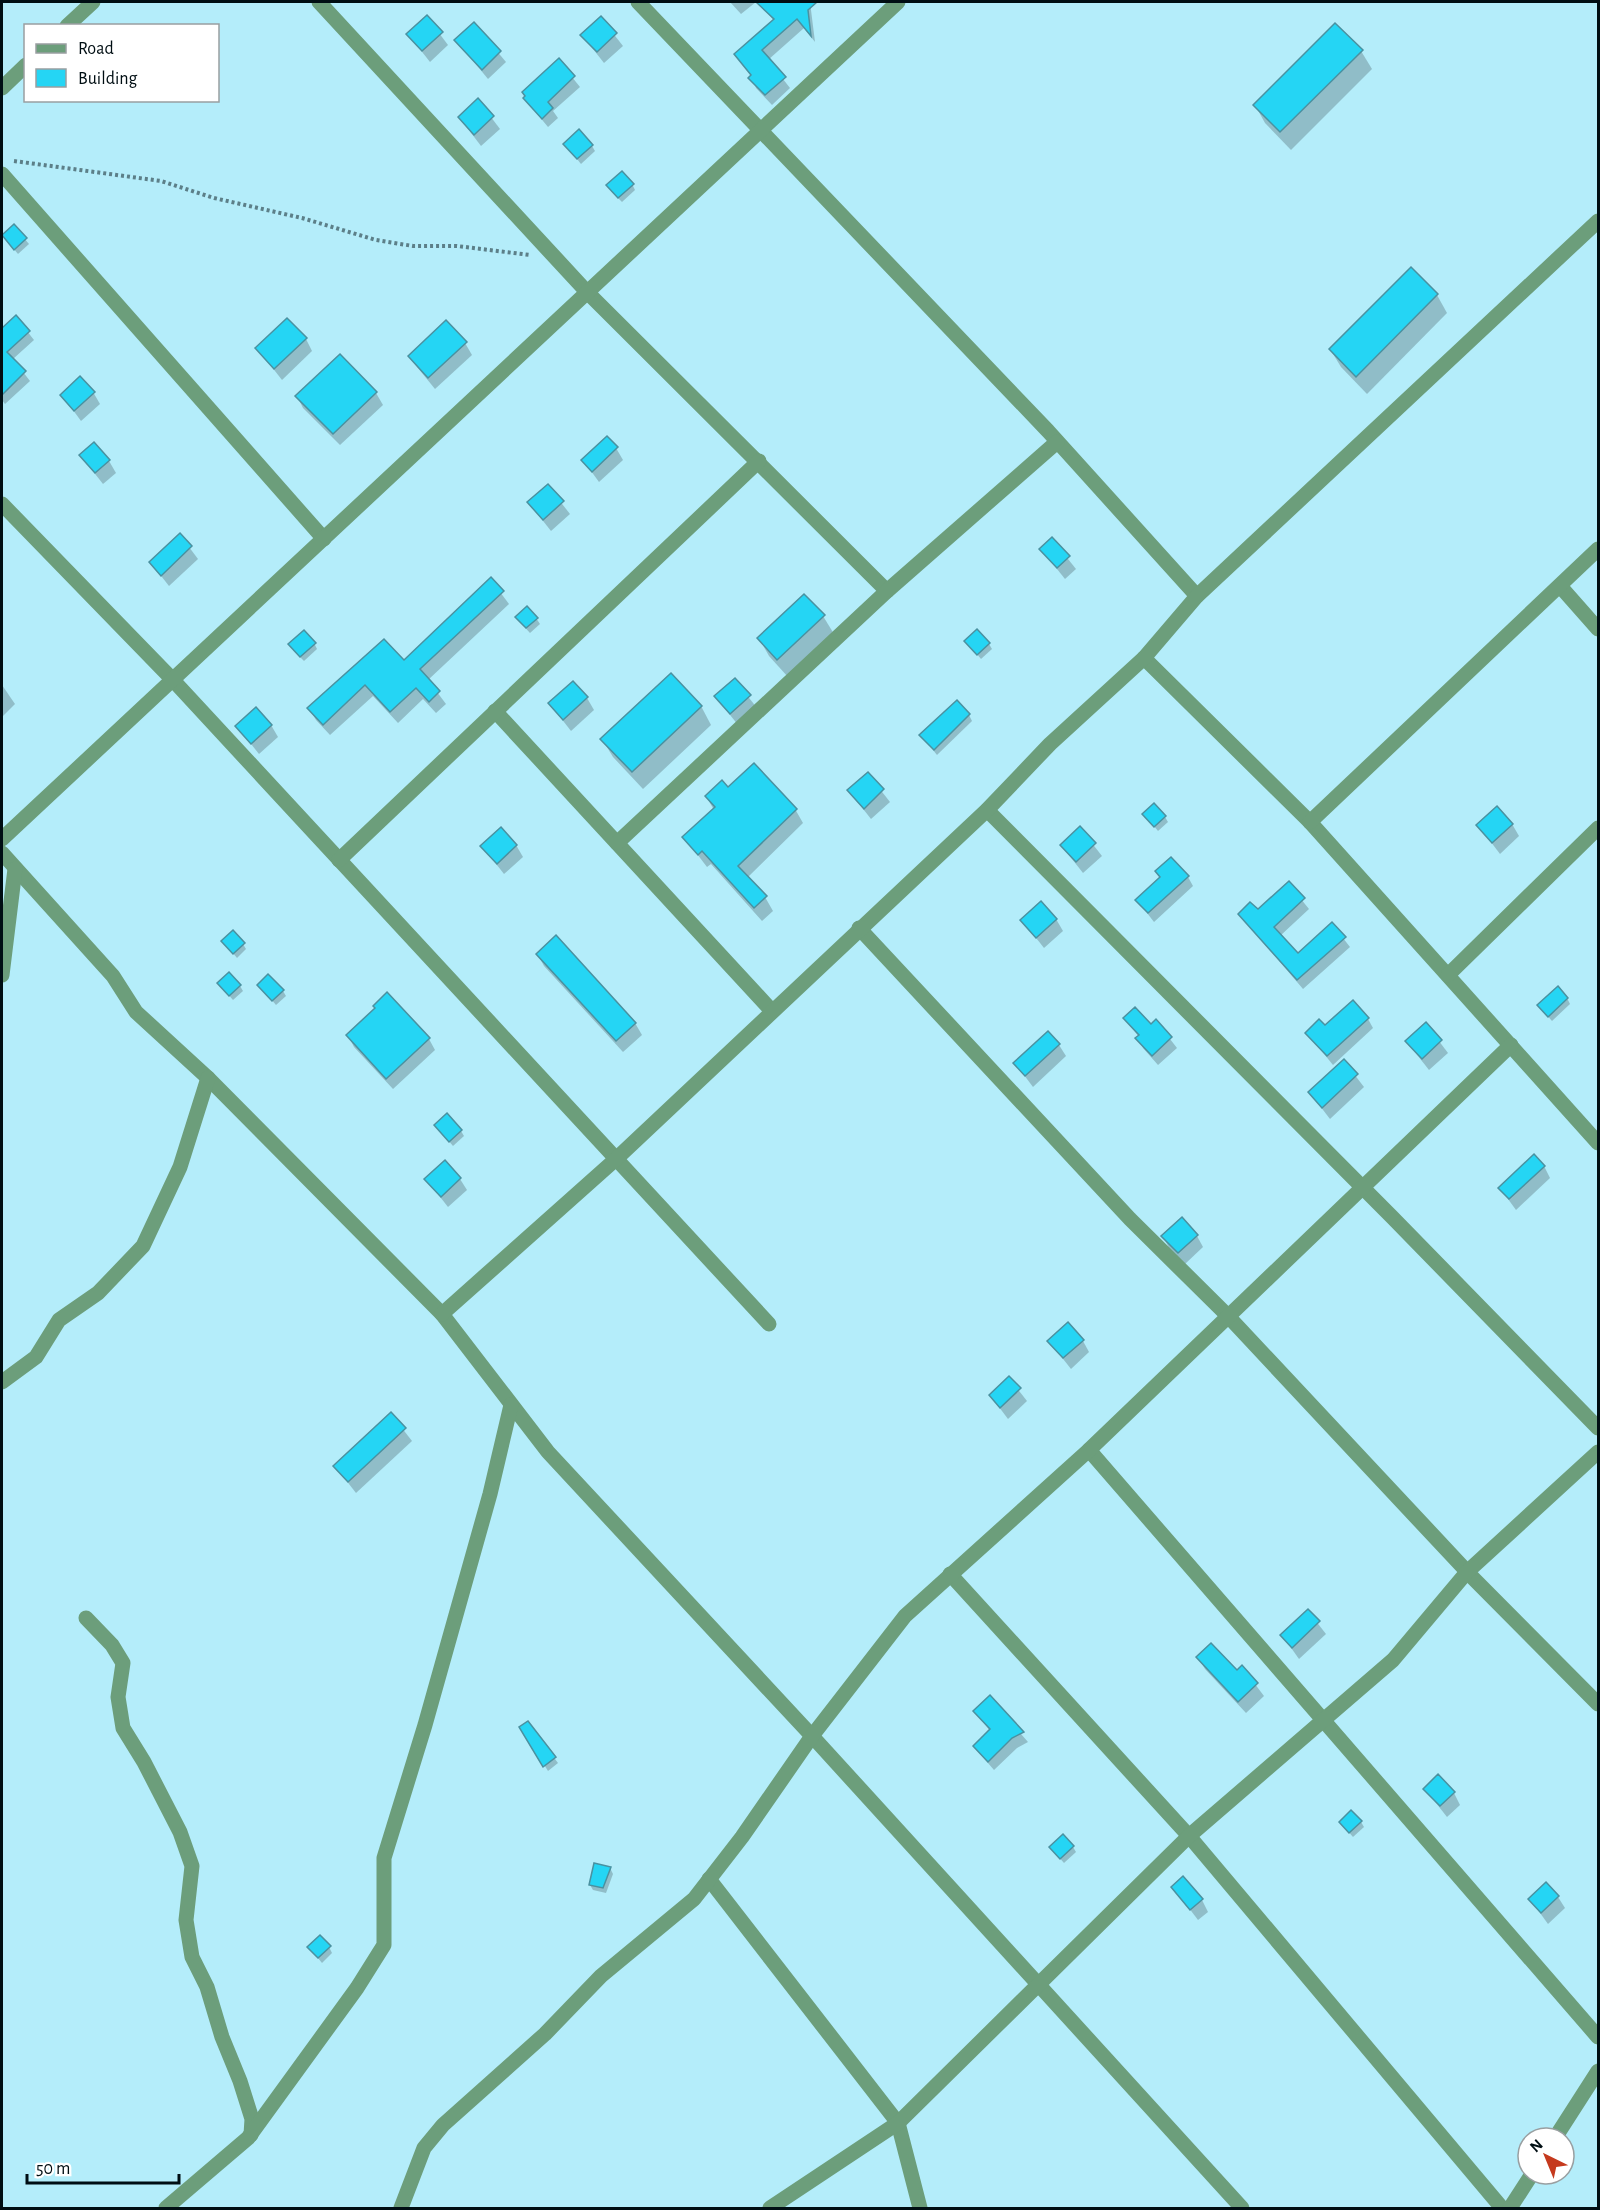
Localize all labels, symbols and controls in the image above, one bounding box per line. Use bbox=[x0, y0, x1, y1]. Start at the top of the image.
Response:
legend bbox=[24, 24, 219, 102]
text: Road bbox=[78, 40, 114, 58]
text: Building bbox=[78, 70, 138, 88]
north arrow bbox=[1516, 2126, 1576, 2186]
text: N bbox=[1527, 2136, 1546, 2155]
scale bar bbox=[27, 2147, 178, 2185]
text: 50 m bbox=[36, 2160, 70, 2178]

